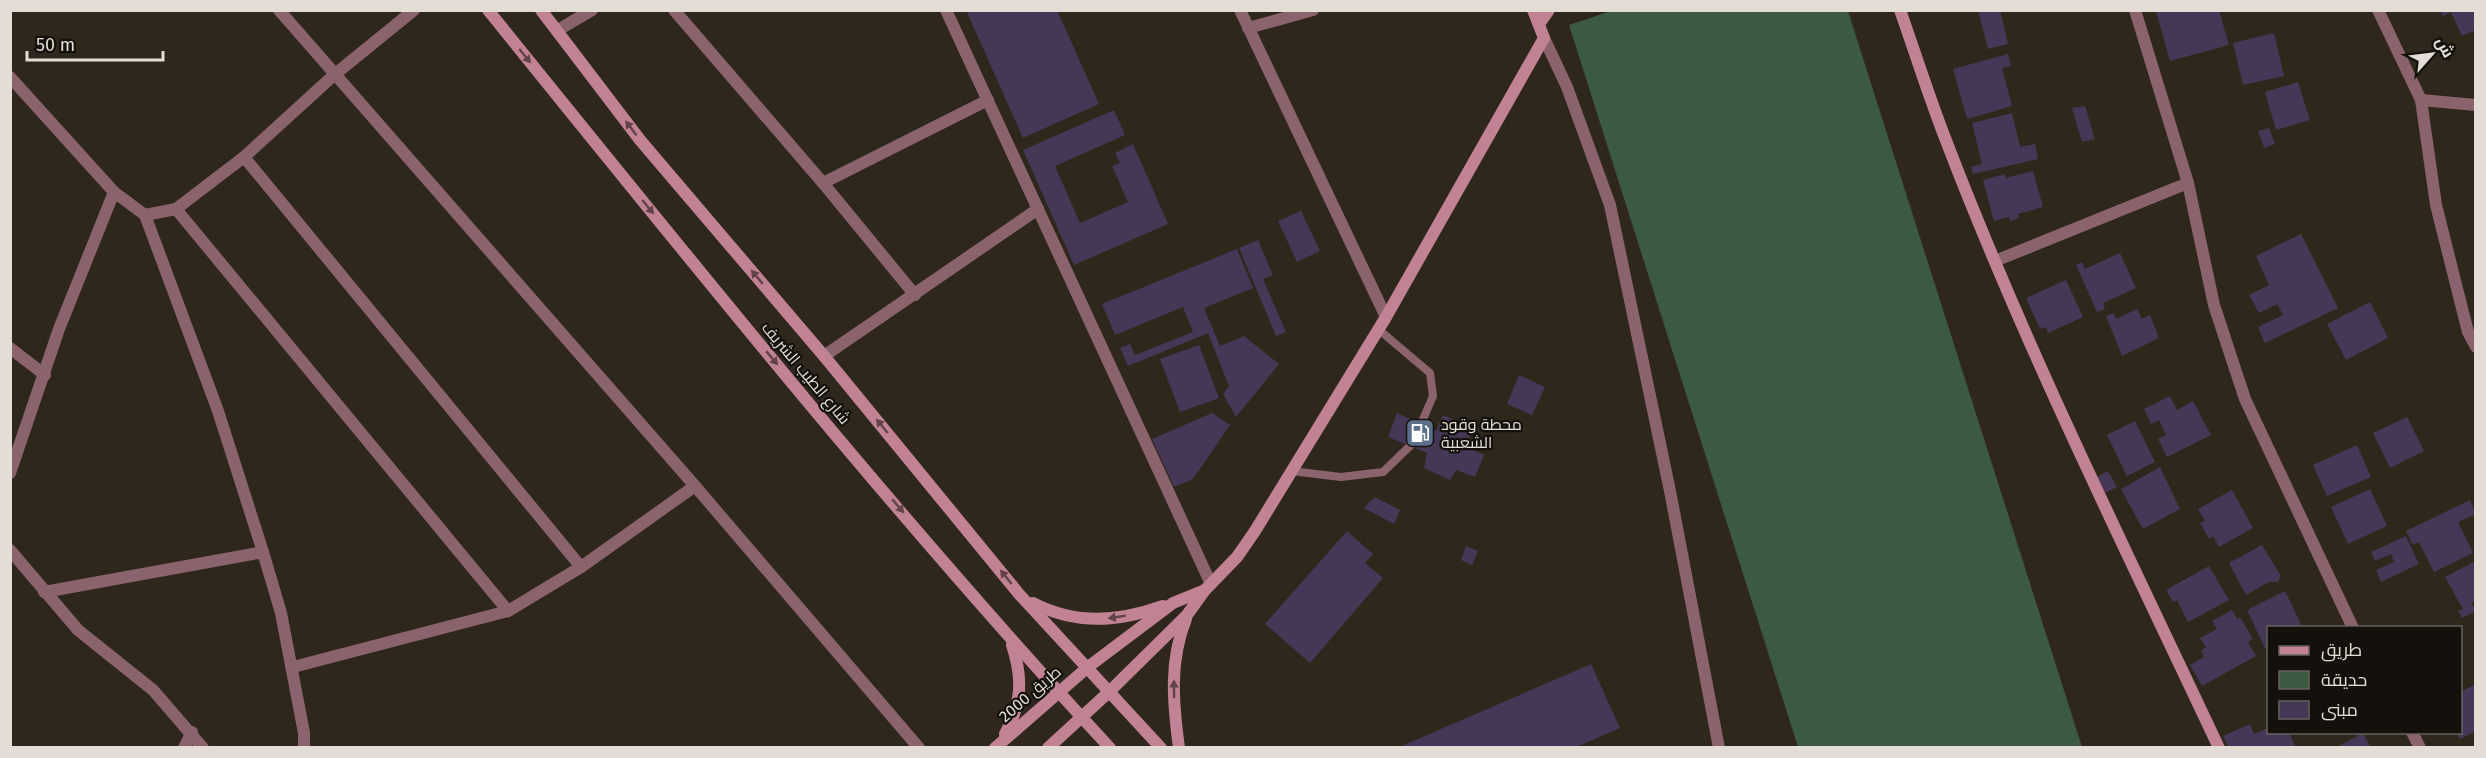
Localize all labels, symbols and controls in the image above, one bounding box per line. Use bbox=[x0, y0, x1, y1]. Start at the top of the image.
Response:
scale bar bbox=[27, 24, 164, 62]
north arrow bbox=[2402, 24, 2462, 84]
text: 50 m bbox=[36, 34, 75, 56]
text: ش bbox=[2432, 34, 2458, 61]
one-way arrow bbox=[518, 48, 531, 64]
one-way arrow bbox=[625, 120, 637, 136]
one-way arrow bbox=[641, 199, 654, 215]
one-way arrow bbox=[751, 270, 764, 285]
street label: شارع الطيب الشريف bbox=[756, 318, 854, 429]
one-way arrow bbox=[765, 350, 778, 365]
place label: محطة وقود الشعبية bbox=[1441, 415, 1522, 452]
fuel station icon: محطة وقود الشعبية bbox=[1404, 417, 1436, 449]
one-way arrow bbox=[876, 419, 888, 434]
one-way arrow bbox=[891, 498, 904, 513]
one-way arrow bbox=[999, 569, 1012, 585]
one-way arrow bbox=[1107, 613, 1126, 622]
legend bbox=[2267, 626, 2462, 734]
text: طريق bbox=[2321, 639, 2362, 662]
street label: طريق 2000 bbox=[995, 662, 1065, 727]
text: حديقة bbox=[2321, 669, 2367, 691]
one-way arrow bbox=[1169, 680, 1178, 699]
text: مبنى bbox=[2321, 699, 2358, 721]

